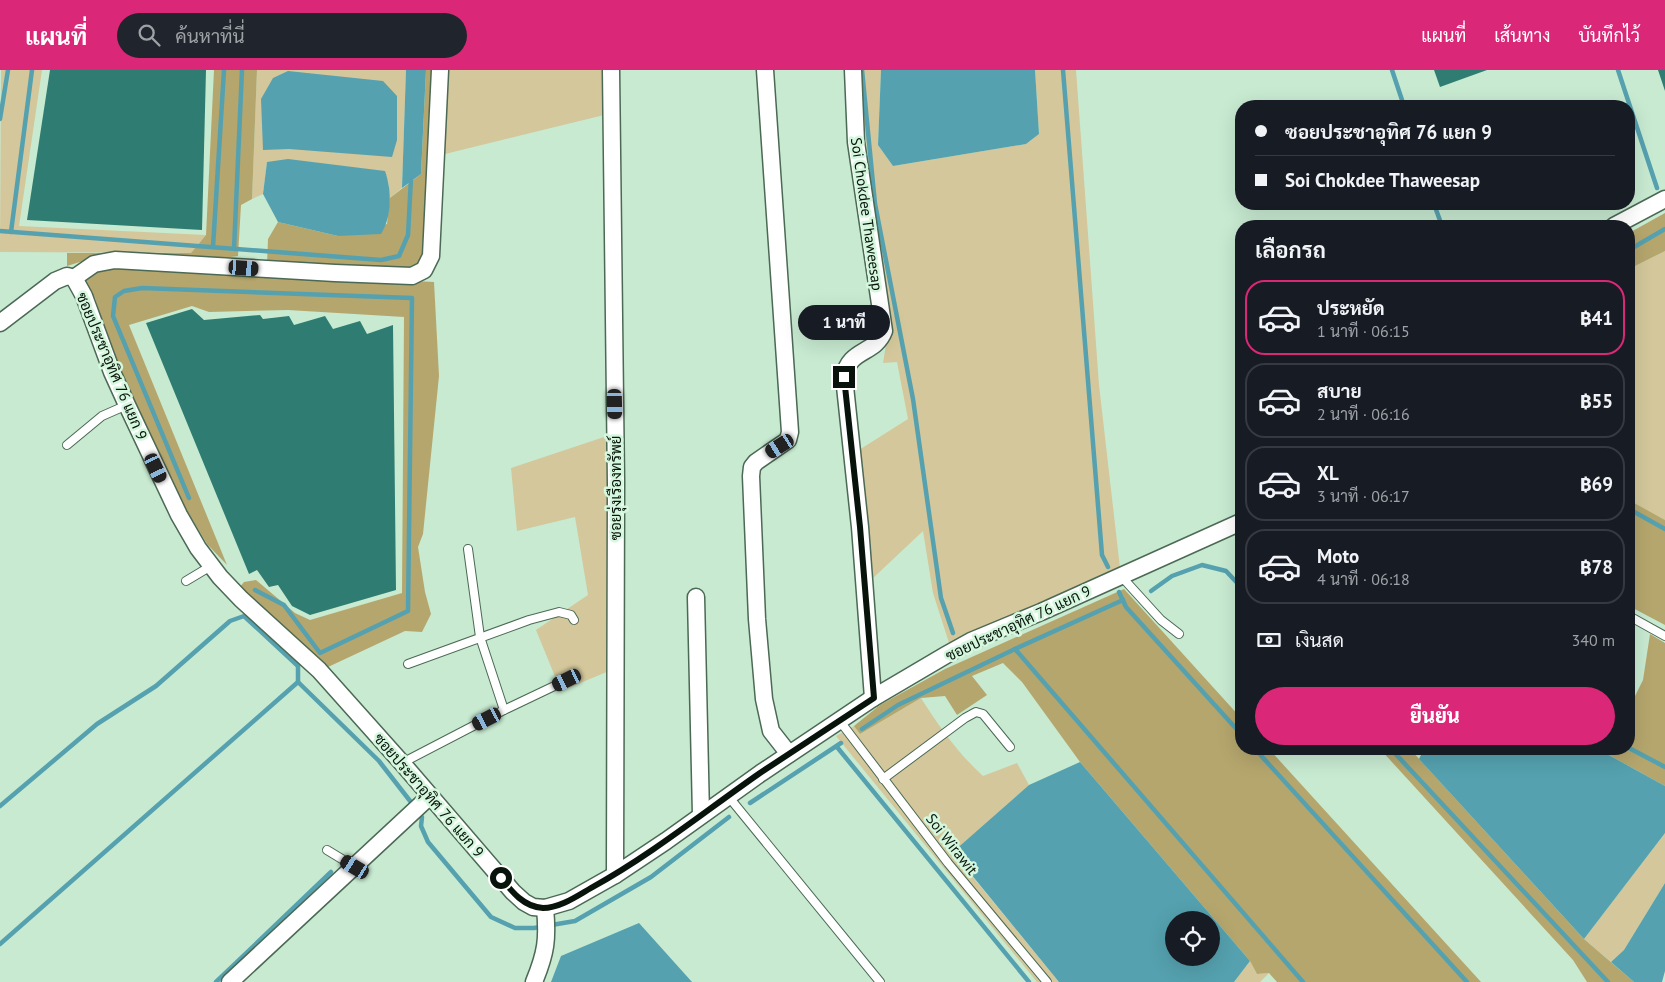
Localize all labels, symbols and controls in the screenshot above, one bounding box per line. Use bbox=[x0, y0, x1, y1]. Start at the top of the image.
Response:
search box bbox=[117, 13, 467, 58]
text: แผนที่ bbox=[25, 21, 87, 52]
icon: search bbox=[135, 21, 163, 49]
text: ค้นหาที่นี่ bbox=[175, 24, 245, 48]
text: แผนที่ bbox=[1421, 24, 1466, 47]
text: เส้นทาง bbox=[1494, 24, 1550, 47]
text: บันทึกไว้ bbox=[1578, 24, 1640, 47]
text: ซอยประชาอุทิศ 76 แยก 9 bbox=[1285, 120, 1492, 144]
street label: Soi Chokdee Thaweesap bbox=[847, 136, 887, 292]
text: Soi Chokdee Thaweesap bbox=[1285, 168, 1480, 192]
text: เลือกรถ bbox=[1255, 236, 1326, 264]
car bbox=[228, 259, 259, 277]
street label: ซอยประชาอุทิศ 76 แยก 9 bbox=[71, 289, 152, 443]
icon: car bbox=[1257, 295, 1302, 340]
text: ประหยัด bbox=[1317, 296, 1385, 320]
callout: 1 นาที bbox=[798, 304, 890, 340]
text: ฿41 bbox=[1580, 306, 1613, 330]
text: 1 นาที bbox=[823, 312, 865, 332]
text: 1 นาที · 06:15 bbox=[1317, 321, 1410, 341]
route end bbox=[833, 366, 855, 388]
icon: car bbox=[1257, 378, 1302, 423]
text: สบาย bbox=[1317, 379, 1362, 403]
car bbox=[607, 389, 622, 419]
text: ฿55 bbox=[1580, 389, 1613, 413]
text: 2 นาที · 06:16 bbox=[1317, 404, 1410, 424]
car bbox=[763, 432, 796, 460]
street label: ซอยรุ่งเรืองทรัพย์ bbox=[606, 436, 627, 540]
car bbox=[142, 451, 169, 485]
icon: car bbox=[1257, 461, 1302, 506]
text: XL bbox=[1317, 461, 1339, 485]
text: ฿69 bbox=[1580, 472, 1613, 496]
text: 3 นาที · 06:17 bbox=[1317, 486, 1410, 506]
icon: car bbox=[1257, 544, 1302, 589]
text: Moto bbox=[1317, 544, 1359, 568]
text: ฿78 bbox=[1580, 555, 1613, 579]
text: 4 นาที · 06:18 bbox=[1317, 569, 1410, 589]
street label: ซอยประชาอุทิศ 76 แยก 9 bbox=[942, 581, 1095, 667]
icon: cash bbox=[1255, 626, 1283, 654]
text: เงินสด bbox=[1295, 628, 1344, 652]
text: 340 m bbox=[1572, 630, 1615, 650]
car bbox=[550, 667, 583, 693]
button: ยืนยัน bbox=[1255, 687, 1615, 745]
car bbox=[470, 706, 503, 732]
street label: ซอยประชาอุทิศ 76 แยก 9 bbox=[368, 729, 488, 862]
street label: Soi Wirawit bbox=[922, 809, 982, 879]
car bbox=[338, 853, 371, 881]
route start bbox=[490, 867, 512, 889]
map controls bbox=[1165, 911, 1220, 966]
button: locate bbox=[1165, 911, 1220, 966]

